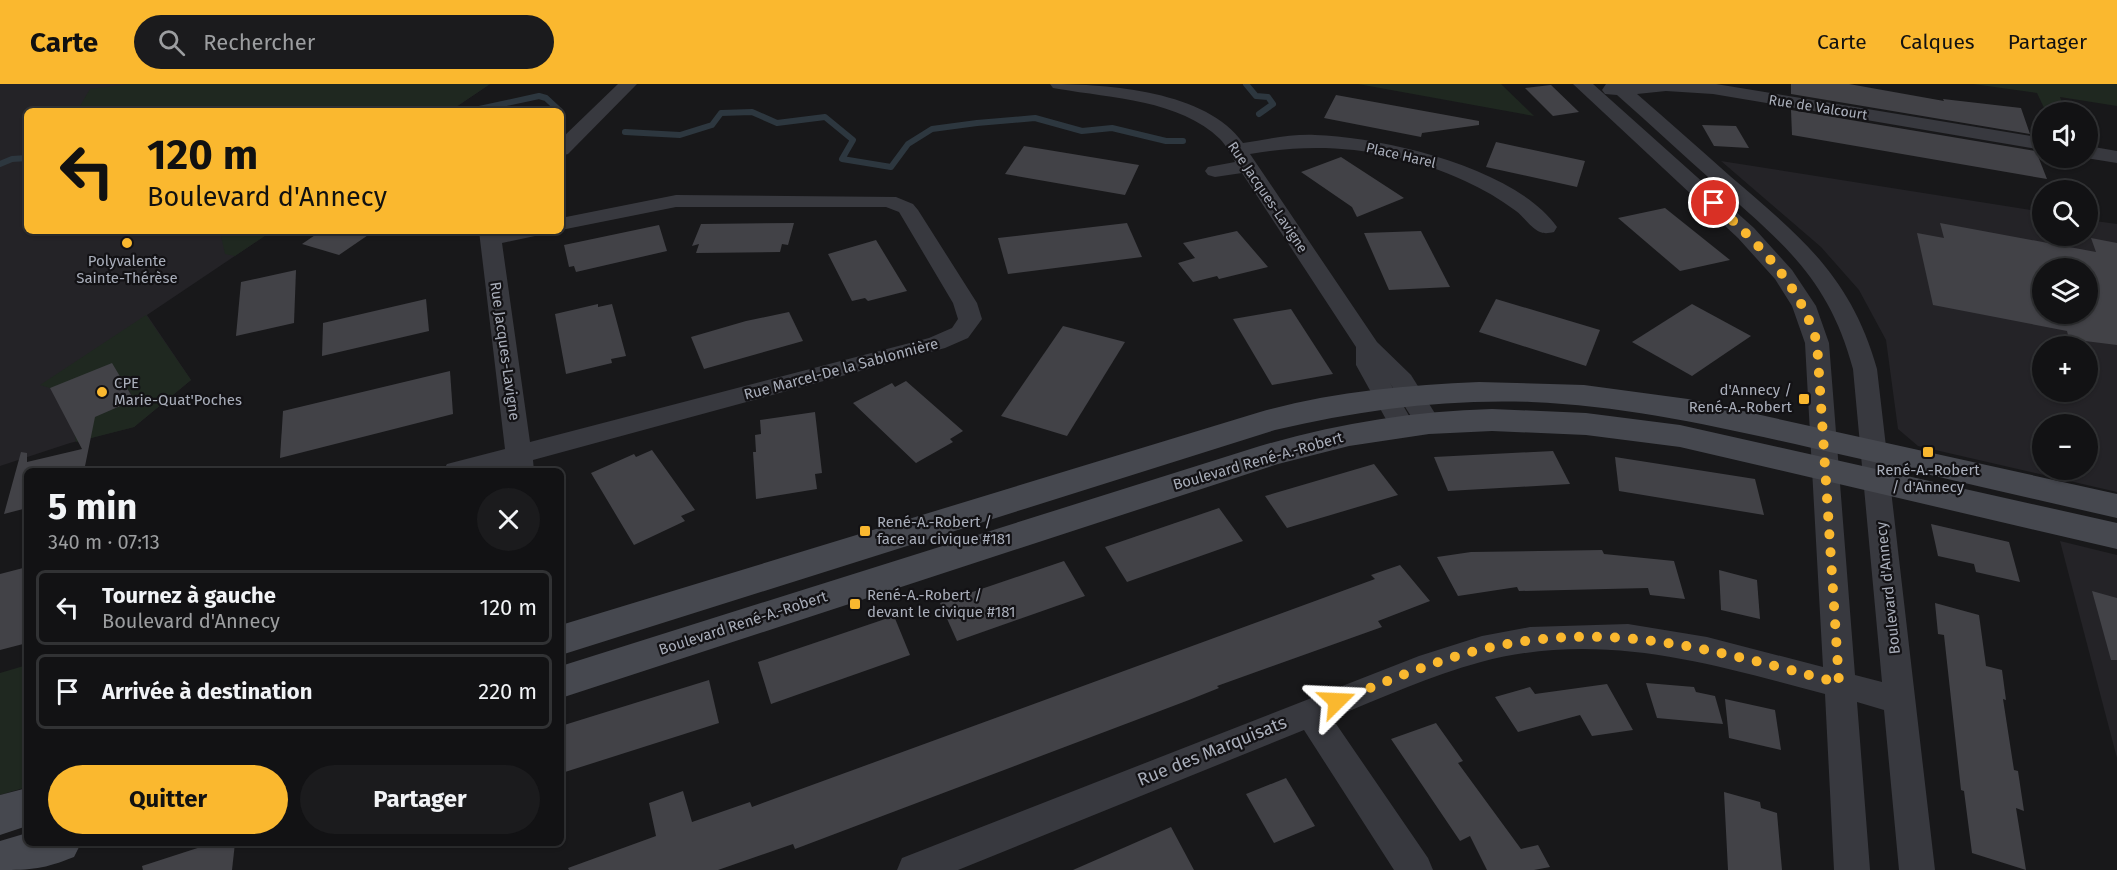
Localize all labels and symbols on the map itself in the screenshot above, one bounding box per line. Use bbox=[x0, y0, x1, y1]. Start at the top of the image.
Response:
street label: Rue de Valcourt bbox=[1767, 91, 1869, 124]
street label: Rue Jacques-Lavigne bbox=[1224, 138, 1311, 256]
street label: Place Harel bbox=[1364, 139, 1438, 172]
pin bbox=[1688, 177, 1739, 228]
marker: Polyvalente Sainte-Thérèse bbox=[120, 236, 134, 250]
place label: Polyvalente Sainte-Thérèse bbox=[76, 252, 178, 287]
street label: Rue Jacques-Lavigne bbox=[486, 280, 524, 422]
street label: Rue Marcel-De la Sablonnière bbox=[742, 334, 940, 404]
place label: CPE Marie-Quat'Poches bbox=[114, 374, 242, 409]
place label: d'Annecy / René-A.-Robert bbox=[1689, 381, 1793, 416]
marker: CPE Marie-Quat'Poches bbox=[95, 385, 109, 399]
marker: d'Annecy / René-A.-Robert bbox=[1797, 392, 1811, 406]
street label: Boulevard René-A.-Robert bbox=[1171, 428, 1346, 494]
marker: René-A.-Robert / d'Annecy bbox=[1921, 445, 1935, 459]
place label: René-A.-Robert / d'Annecy bbox=[1876, 461, 1980, 496]
place label: René-A.-Robert / face au civique #181 bbox=[877, 513, 1011, 548]
street label: Boulevard d'Annecy bbox=[1872, 520, 1904, 655]
marker: René-A.-Robert / face au civique #181 bbox=[858, 524, 872, 538]
place label: René-A.-Robert / devant le civique #181 bbox=[867, 586, 1015, 621]
street label: Boulevard René-A.-Robert bbox=[657, 587, 830, 659]
marker: René-A.-Robert / devant le civique #181 bbox=[848, 597, 862, 611]
position arrow bbox=[1305, 669, 1369, 733]
street label: Rue des Marquisats bbox=[1134, 711, 1290, 791]

